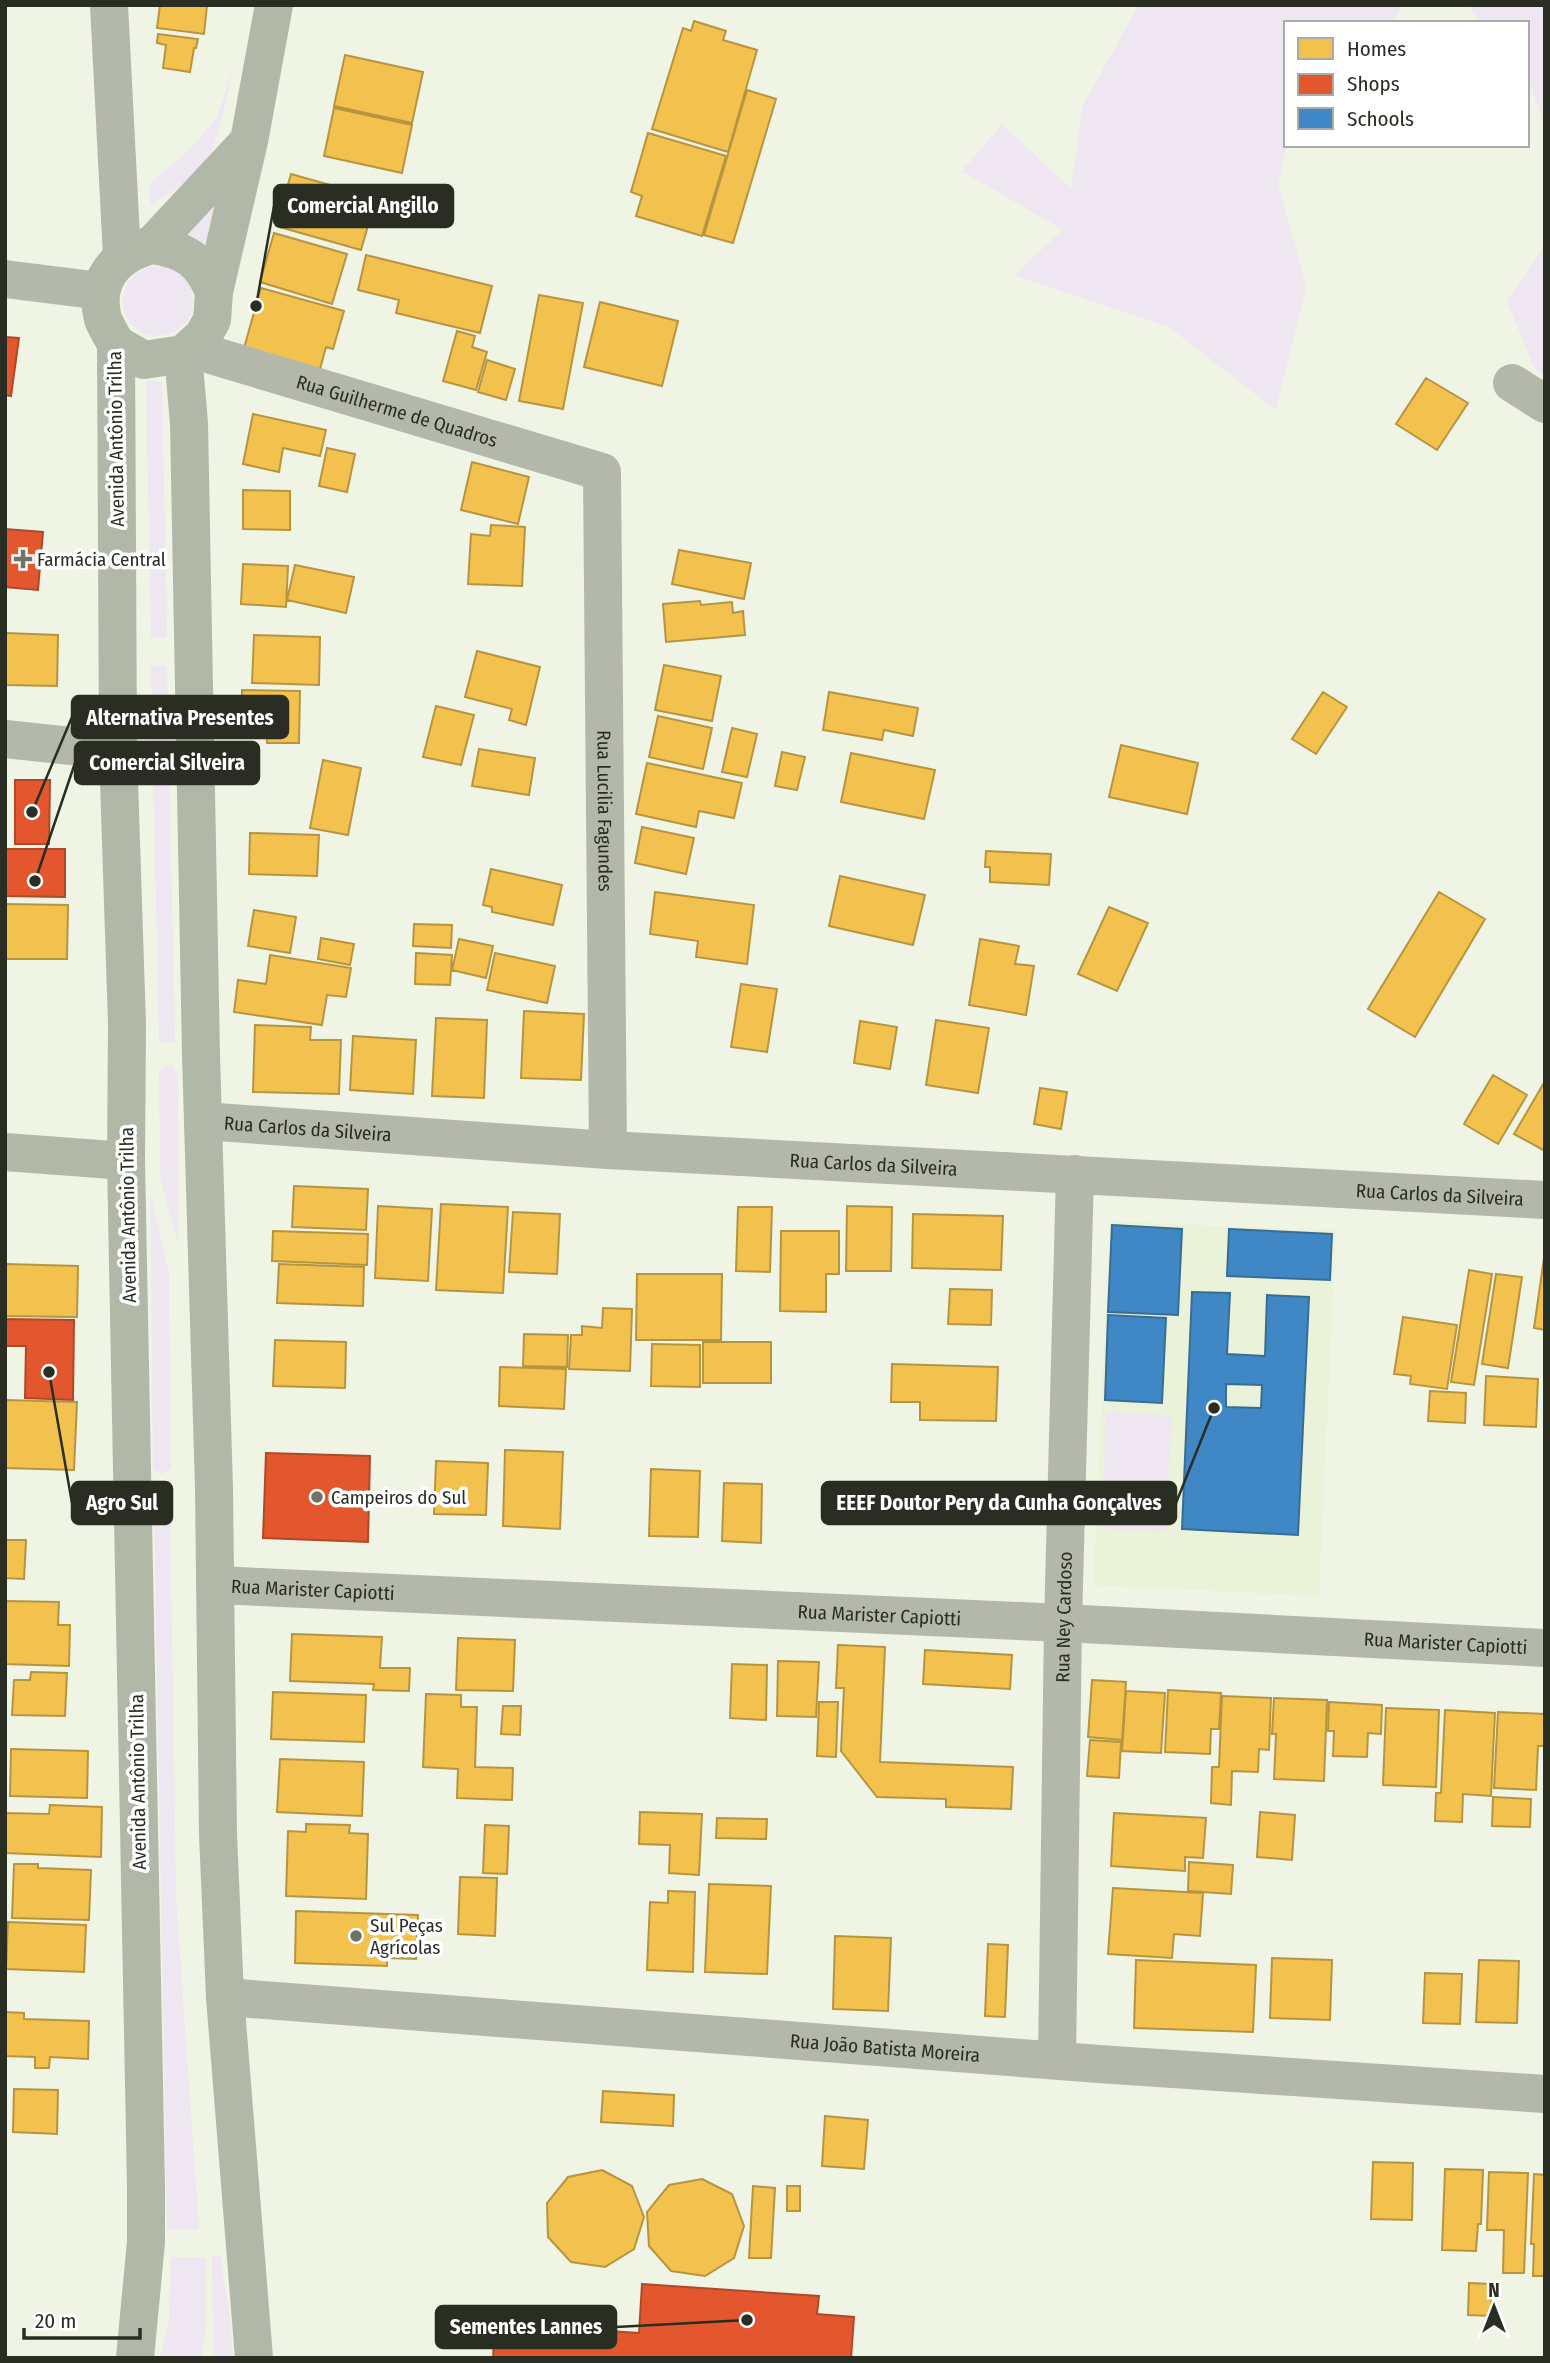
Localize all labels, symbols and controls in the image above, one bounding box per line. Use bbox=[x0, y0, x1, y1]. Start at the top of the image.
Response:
legend bbox=[1284, 21, 1529, 147]
text: Homes bbox=[1347, 36, 1406, 62]
text: Shops bbox=[1347, 71, 1400, 97]
text: Schools bbox=[1347, 106, 1414, 132]
callout: Comercial Angillo bbox=[274, 185, 453, 227]
text: Comercial Angillo bbox=[287, 193, 439, 219]
street label: Avenida Antônio Trilha bbox=[103, 351, 129, 527]
street label: Rua Guilherme de Quadros bbox=[294, 370, 500, 452]
place label: Farmácia Central bbox=[37, 548, 166, 571]
marker: Farmácia Central bbox=[15, 551, 31, 567]
callout: Alternativa Presentes bbox=[72, 696, 288, 738]
text: Alternativa Presentes bbox=[85, 705, 274, 731]
street label: Rua Lucilia Fagundes bbox=[593, 730, 617, 892]
callout: Comercial Silveira bbox=[75, 742, 259, 784]
text: Comercial Silveira bbox=[89, 750, 245, 776]
street label: Rua Carlos da Silveira bbox=[223, 1111, 392, 1146]
street label: Avenida Antônio Trilha bbox=[115, 1127, 141, 1303]
street label: Rua Carlos da Silveira bbox=[789, 1148, 958, 1180]
street label: Rua Carlos da Silveira bbox=[1355, 1178, 1524, 1210]
callout: Agro Sul bbox=[72, 1482, 172, 1524]
callout: EEEF Doutor Pery da Cunha Gonçalves bbox=[822, 1482, 1176, 1524]
place label: Campeiros do Sul bbox=[331, 1486, 466, 1509]
marker: Campeiros do Sul bbox=[309, 1489, 325, 1505]
text: Agro Sul bbox=[85, 1490, 158, 1516]
text: EEEF Doutor Pery da Cunha Gonçalves bbox=[836, 1490, 1162, 1516]
street label: Rua Ney Cardoso bbox=[1051, 1551, 1076, 1683]
street label: Rua Marister Capiotti bbox=[231, 1574, 395, 1605]
street label: Rua Marister Capiotti bbox=[797, 1600, 962, 1630]
street label: Rua Marister Capiotti bbox=[1363, 1627, 1528, 1659]
street label: Avenida Antônio Trilha bbox=[125, 1694, 151, 1870]
place label: Sul Peças Agrícolas bbox=[370, 1914, 443, 1959]
marker: Sul Peças Agrícolas bbox=[348, 1928, 364, 1944]
street label: Rua João Batista Moreira bbox=[789, 2029, 981, 2066]
north arrow bbox=[1459, 2272, 1529, 2342]
text: N bbox=[1488, 2279, 1500, 2302]
scale bar bbox=[24, 2296, 140, 2340]
callout: Sementes Lannes bbox=[436, 2306, 616, 2348]
text: 20 m bbox=[35, 2308, 76, 2334]
text: Sementes Lannes bbox=[450, 2314, 602, 2340]

